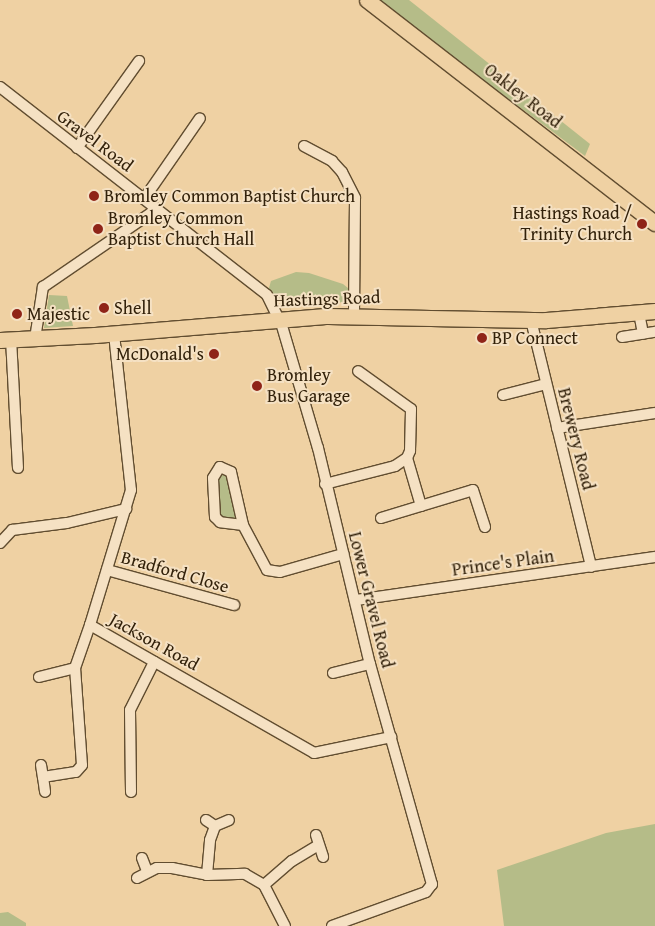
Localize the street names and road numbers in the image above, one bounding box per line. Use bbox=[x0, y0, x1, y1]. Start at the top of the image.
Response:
street label: Oakley Road bbox=[480, 59, 566, 133]
street label: Gravel Road bbox=[53, 105, 137, 177]
street label: Hastings Road bbox=[273, 286, 381, 312]
street label: Brewery Road bbox=[553, 386, 599, 492]
street label: Lower Gravel Road bbox=[344, 530, 398, 670]
street label: Prince's Plain bbox=[451, 545, 555, 581]
street label: Bradford Close bbox=[119, 546, 231, 598]
street label: Jackson Road bbox=[105, 609, 203, 675]

